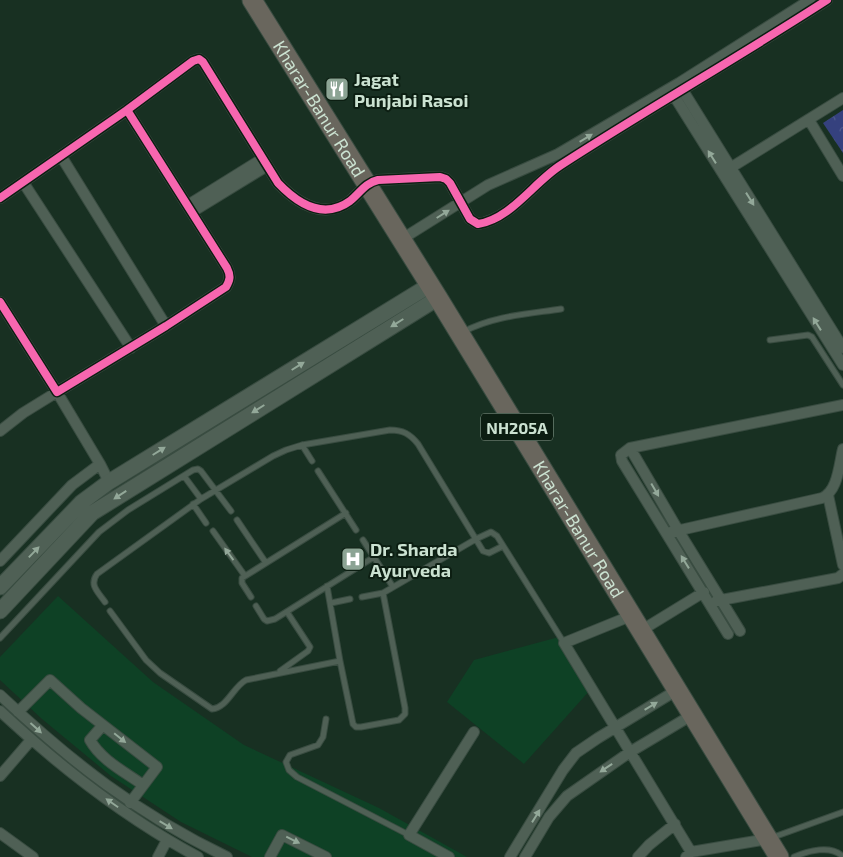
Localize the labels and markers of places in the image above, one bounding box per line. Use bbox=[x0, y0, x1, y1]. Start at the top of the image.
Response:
place label: Jagat Punjabi Rasoi bbox=[354, 68, 468, 111]
restaurant icon: Jagat Punjabi Rasoi bbox=[324, 76, 350, 102]
place label: Dr. Sharda Ayurveda bbox=[370, 538, 458, 581]
hospital icon: Dr. Sharda Ayurveda bbox=[340, 546, 366, 572]

